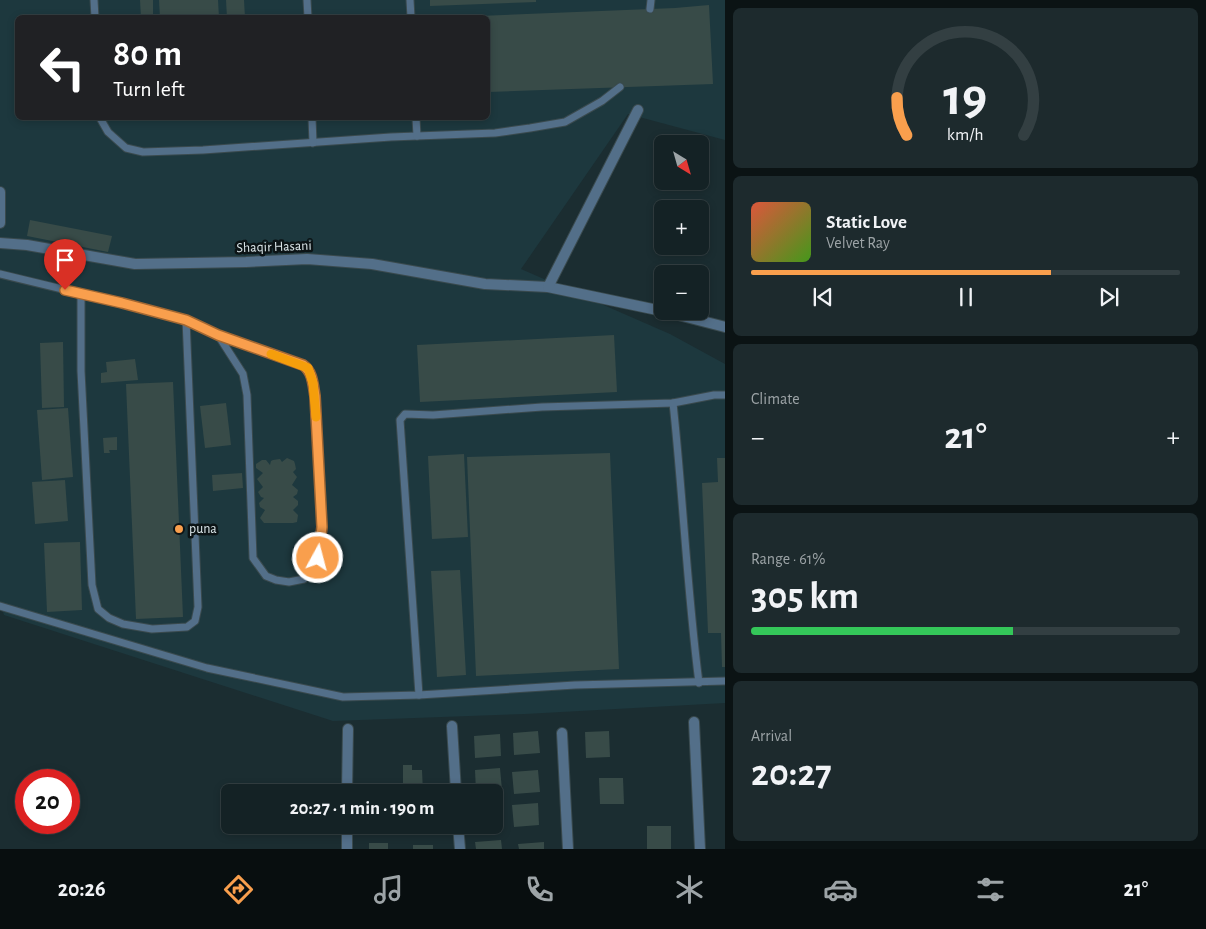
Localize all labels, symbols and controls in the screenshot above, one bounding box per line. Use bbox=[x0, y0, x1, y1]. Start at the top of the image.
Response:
icon: left bbox=[30, 35, 95, 100]
text: 80 m bbox=[113, 37, 182, 72]
text: 19 bbox=[944, 72, 987, 124]
text: Turn left bbox=[113, 78, 185, 100]
text: km/h bbox=[947, 126, 984, 144]
north arrow bbox=[654, 135, 709, 190]
map controls bbox=[654, 135, 709, 320]
button: + bbox=[654, 200, 709, 255]
text: Static Love bbox=[826, 213, 907, 232]
text: Velvet Ray bbox=[826, 235, 890, 251]
pin bbox=[44, 239, 86, 290]
street label: Shaqir Hasani bbox=[236, 239, 312, 255]
icon: arrive bbox=[51, 246, 79, 274]
button: − bbox=[654, 265, 709, 320]
icon: previous bbox=[809, 283, 837, 311]
icon: pause bbox=[952, 283, 980, 311]
icon: next bbox=[1095, 283, 1123, 311]
text: Climate bbox=[751, 391, 800, 407]
text: 21° bbox=[944, 418, 987, 456]
text: − bbox=[751, 424, 764, 452]
text: + bbox=[1167, 424, 1180, 452]
place label: puna bbox=[189, 522, 217, 536]
marker: puna bbox=[173, 523, 185, 535]
position arrow bbox=[291, 531, 343, 583]
text: Range · 61% bbox=[751, 551, 825, 567]
text: 305 km bbox=[751, 578, 859, 616]
text: Arrival bbox=[751, 728, 792, 744]
text: 20:27 bbox=[751, 755, 832, 793]
speed limit sign: 20 bbox=[15, 769, 80, 834]
text: 20:27 · 1 min · 190 m bbox=[290, 799, 434, 818]
icon: directions bbox=[221, 872, 256, 907]
icon: music bbox=[371, 872, 406, 907]
icon: phone bbox=[522, 872, 557, 907]
icon: climate bbox=[672, 872, 707, 907]
icon: car bbox=[823, 872, 858, 907]
icon: filters bbox=[973, 872, 1008, 907]
text: 20:26 bbox=[58, 878, 106, 900]
text: 21° bbox=[1124, 878, 1148, 900]

